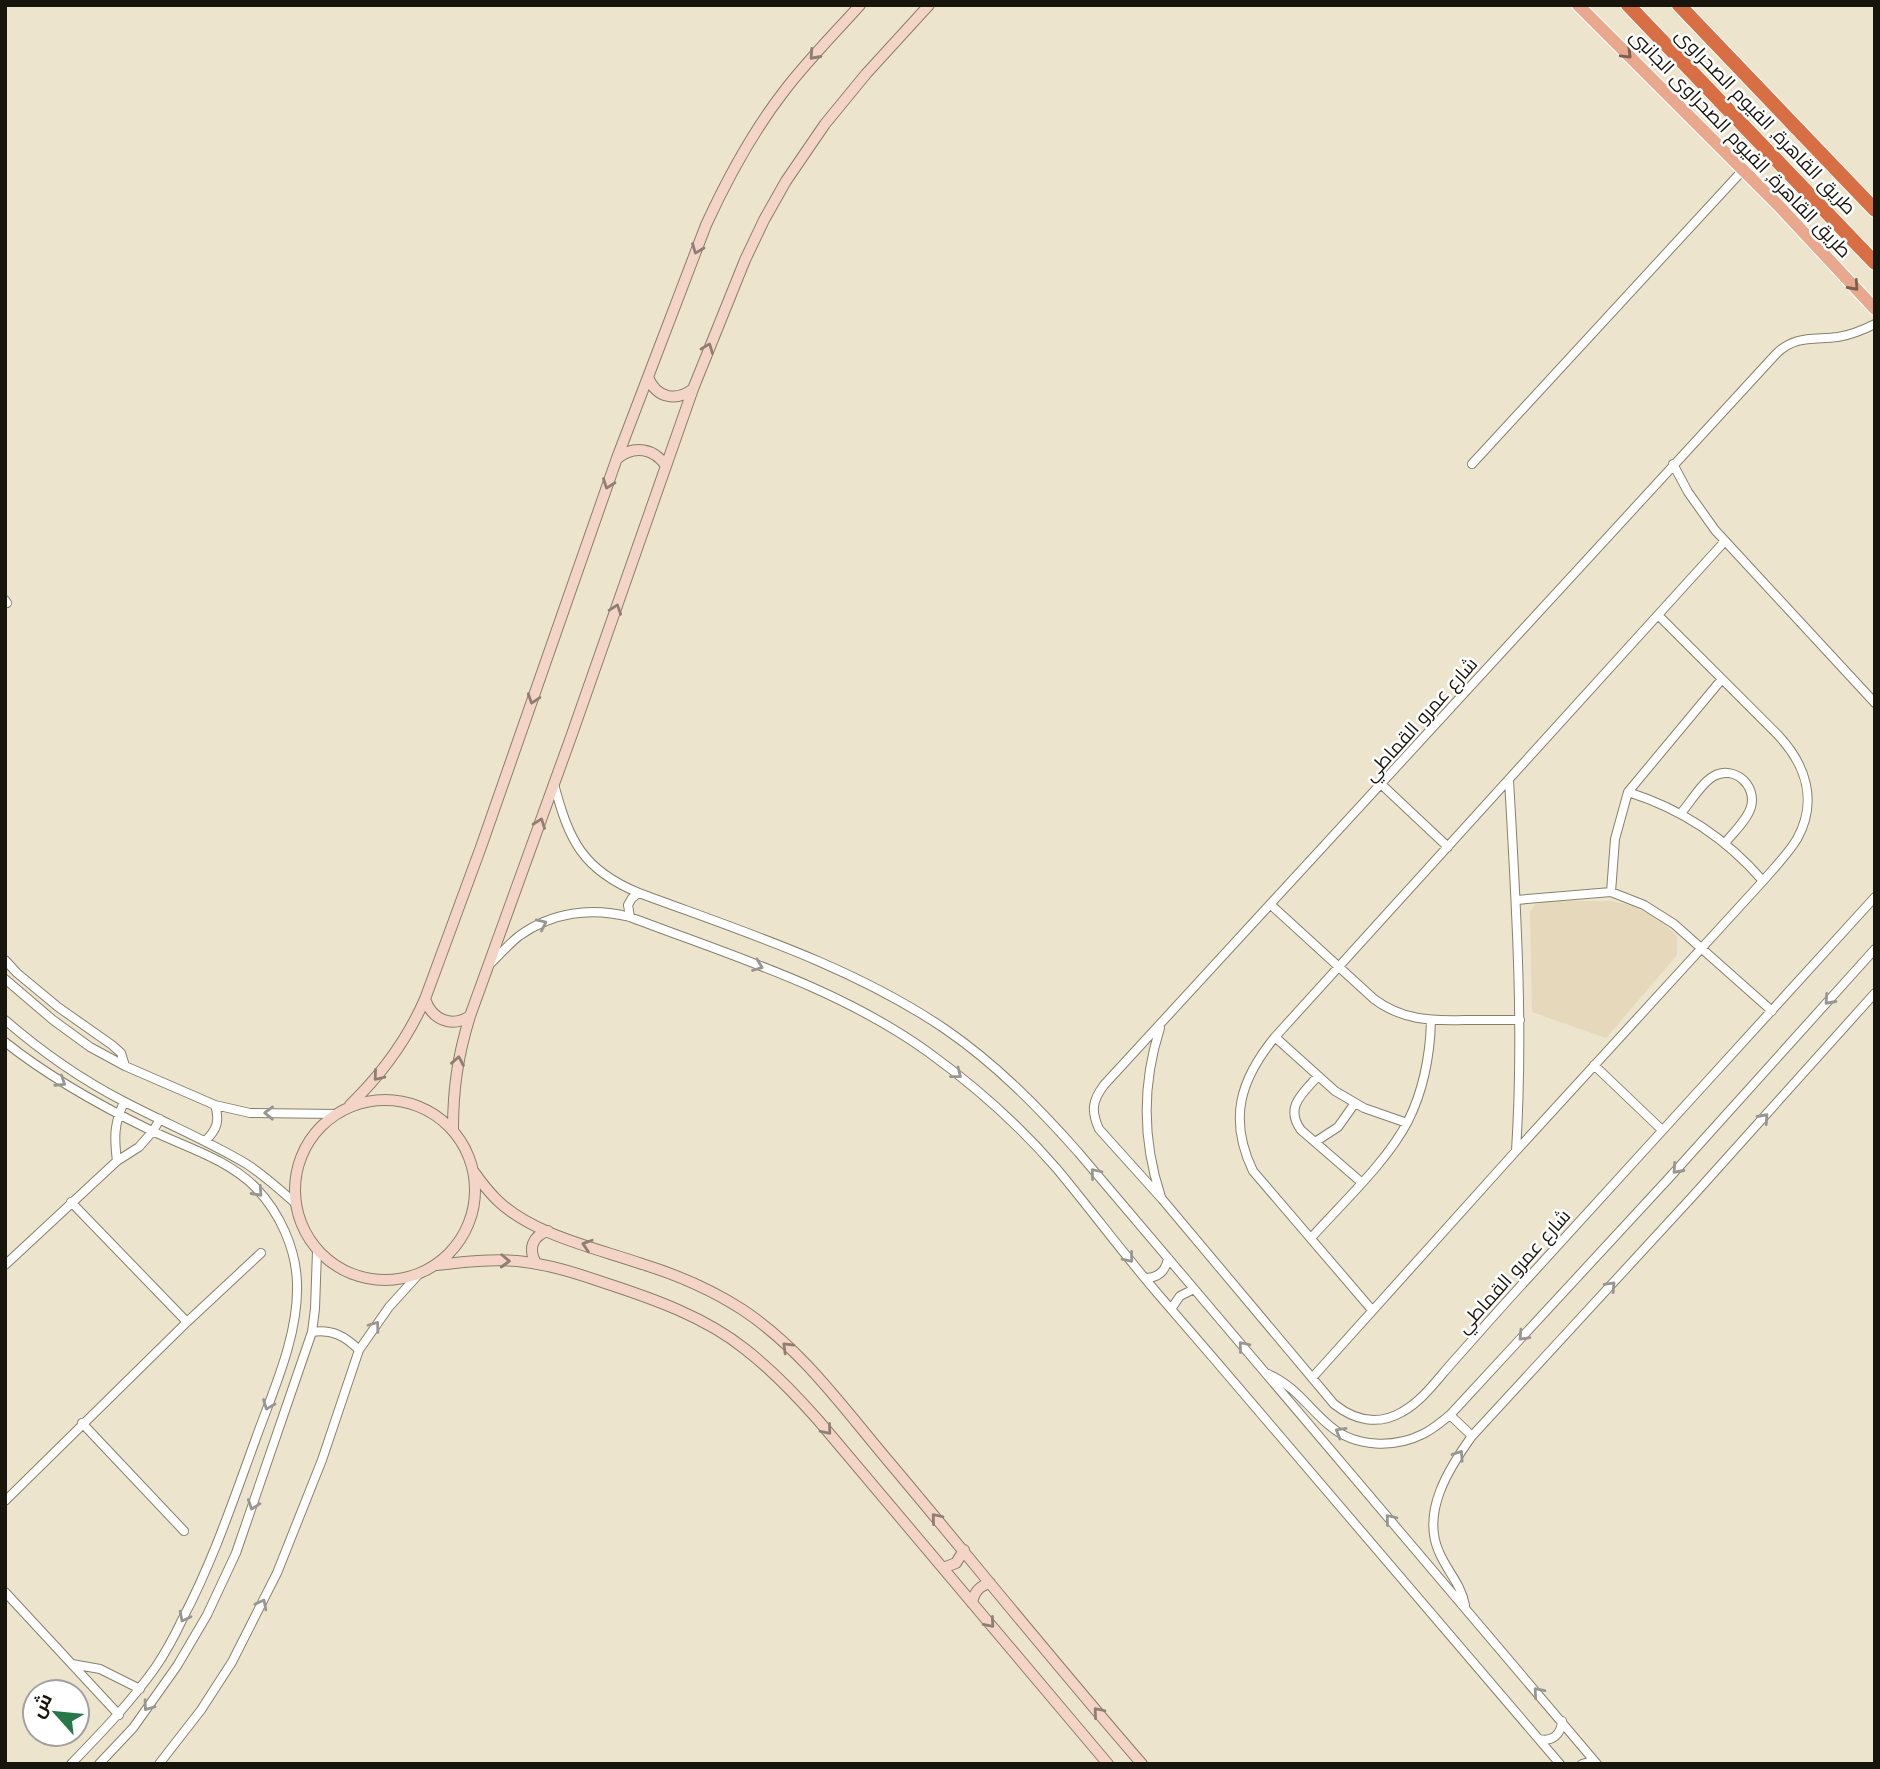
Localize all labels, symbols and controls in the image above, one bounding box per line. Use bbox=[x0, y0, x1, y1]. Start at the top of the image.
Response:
street label: طريق القاهرة, الفيوم الصحراوى bbox=[1669, 23, 1861, 221]
street label: طريق القاهرة, الفيوم الصحراوى الجانبى bbox=[1624, 24, 1857, 264]
one-way arrow bbox=[1618, 45, 1631, 58]
one-way arrow bbox=[810, 47, 822, 60]
one-way arrow bbox=[691, 242, 705, 254]
one-way arrow bbox=[1846, 278, 1858, 291]
one-way arrow bbox=[700, 343, 714, 355]
one-way arrow bbox=[602, 478, 616, 490]
one-way arrow bbox=[608, 604, 622, 616]
street label: شارع عمرو القماطي bbox=[1358, 652, 1484, 788]
one-way arrow bbox=[527, 693, 541, 705]
one-way arrow bbox=[532, 818, 546, 830]
one-way arrow bbox=[535, 918, 547, 932]
one-way arrow bbox=[752, 957, 764, 971]
one-way arrow bbox=[1825, 992, 1837, 1005]
one-way arrow bbox=[450, 1056, 465, 1067]
one-way arrow bbox=[949, 1065, 962, 1078]
one-way arrow bbox=[374, 1067, 386, 1080]
one-way arrow bbox=[53, 1074, 66, 1087]
one-way arrow bbox=[263, 1105, 273, 1121]
one-way arrow bbox=[1756, 1113, 1768, 1126]
one-way arrow bbox=[1673, 1161, 1685, 1174]
one-way arrow bbox=[1091, 1168, 1103, 1181]
one-way arrow bbox=[250, 1184, 262, 1197]
street label: شارع عمرو القماطي bbox=[1451, 1204, 1577, 1340]
one-way arrow bbox=[581, 1239, 593, 1254]
one-way arrow bbox=[1120, 1250, 1133, 1262]
one-way arrow bbox=[500, 1253, 511, 1268]
one-way arrow bbox=[1603, 1281, 1615, 1294]
one-way arrow bbox=[367, 1321, 379, 1334]
one-way arrow bbox=[1519, 1328, 1531, 1341]
one-way arrow bbox=[1238, 1341, 1251, 1354]
one-way arrow bbox=[783, 1342, 796, 1355]
one-way arrow bbox=[262, 1399, 276, 1411]
one-way arrow bbox=[819, 1423, 832, 1435]
one-way arrow bbox=[1335, 1427, 1348, 1440]
one-way arrow bbox=[1451, 1450, 1463, 1463]
one-way arrow bbox=[247, 1499, 261, 1511]
one-way arrow bbox=[932, 1514, 945, 1526]
one-way arrow bbox=[1386, 1514, 1398, 1527]
one-way arrow bbox=[253, 1599, 267, 1611]
one-way arrow bbox=[179, 1609, 192, 1622]
one-way arrow bbox=[982, 1615, 994, 1628]
north arrow bbox=[21, 1678, 91, 1748]
one-way arrow bbox=[1534, 1688, 1546, 1701]
text: ش bbox=[25, 1689, 57, 1722]
one-way arrow bbox=[144, 1698, 157, 1711]
one-way arrow bbox=[1094, 1707, 1106, 1720]

